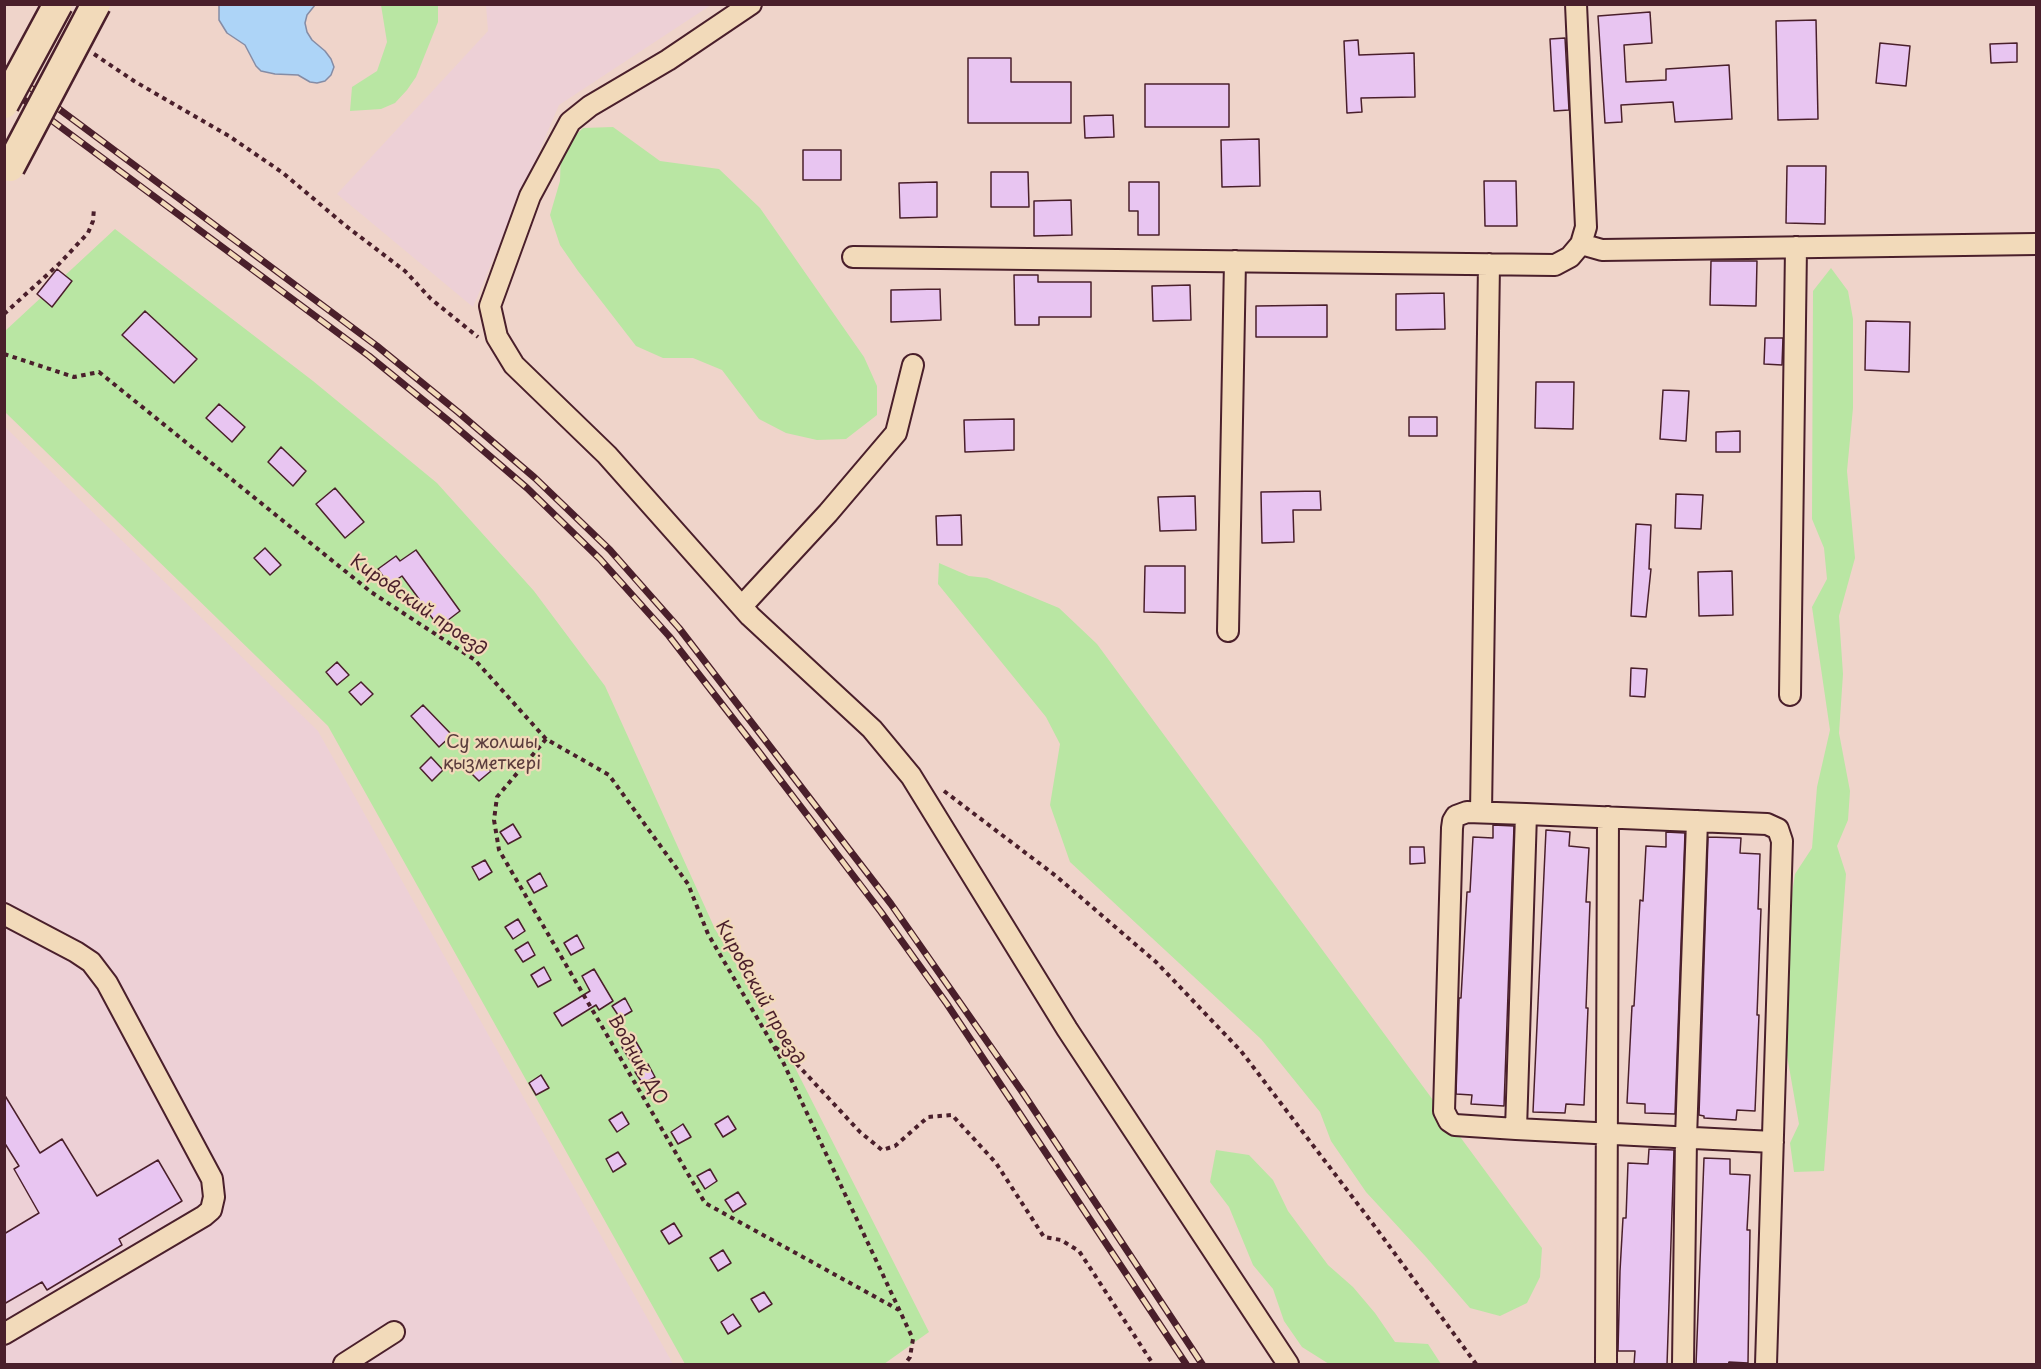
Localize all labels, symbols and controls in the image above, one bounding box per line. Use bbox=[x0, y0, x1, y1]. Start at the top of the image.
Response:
street label: Кировский проезд bbox=[346, 551, 490, 661]
park label: Су жолшы қызметкері bbox=[443, 732, 541, 774]
street label: Кировский проезд bbox=[710, 917, 808, 1069]
street label: Водник ДО bbox=[603, 1011, 671, 1109]

